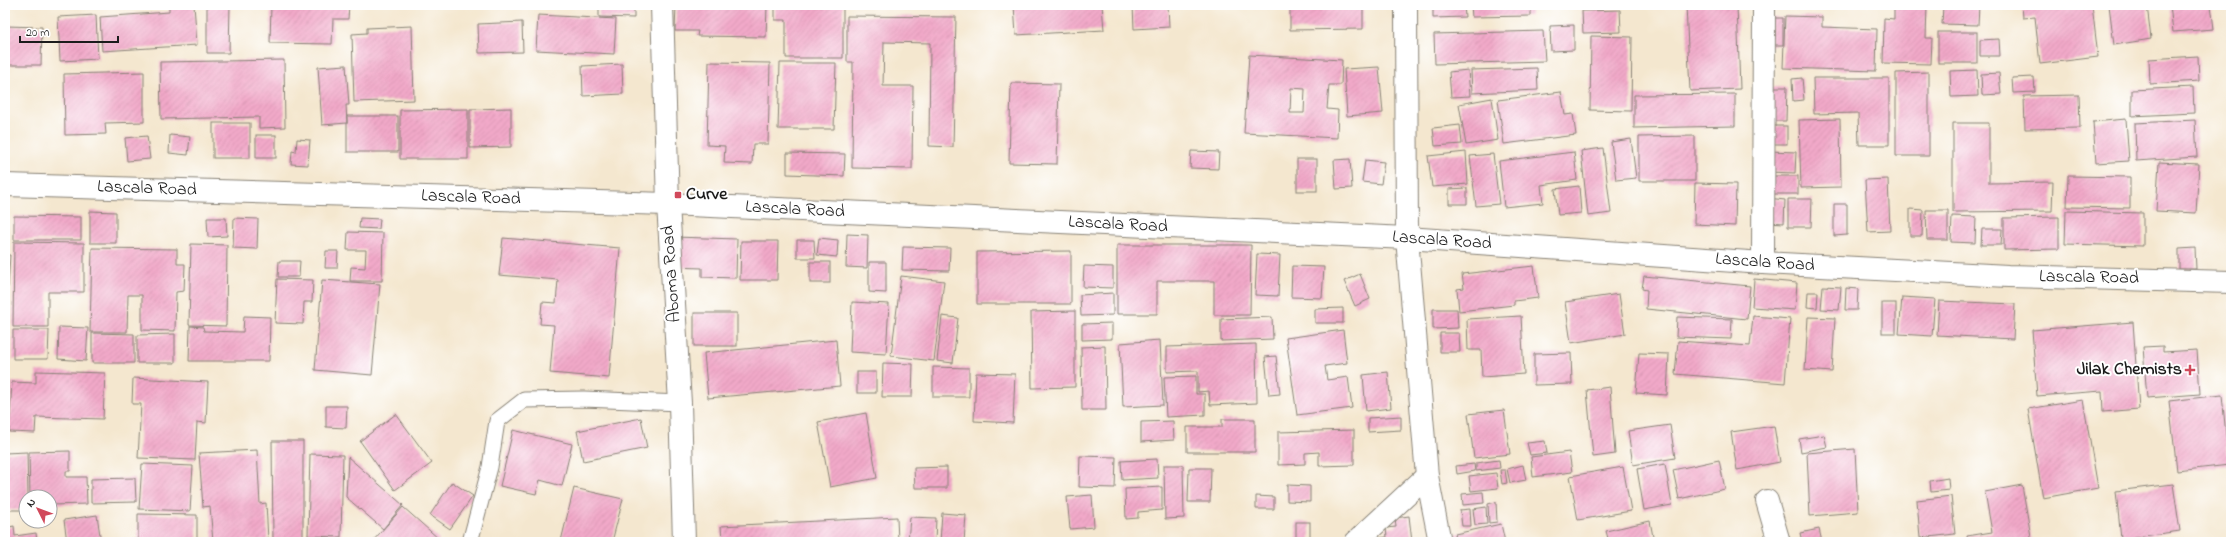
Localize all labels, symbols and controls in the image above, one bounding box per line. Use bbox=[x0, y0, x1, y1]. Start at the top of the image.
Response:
scale bar bbox=[20, 18, 118, 44]
text: 20 m bbox=[26, 24, 49, 42]
street label: Lascala Road bbox=[97, 174, 197, 204]
place label: Curve bbox=[686, 182, 728, 208]
street label: Lascala Road bbox=[421, 183, 521, 213]
marker: Curve bbox=[673, 190, 683, 200]
street label: Lascala Road bbox=[745, 194, 845, 226]
street label: Lascala Road bbox=[1068, 209, 1168, 241]
street label: Aboma Road bbox=[656, 225, 688, 323]
street label: Lascala Road bbox=[1391, 225, 1493, 257]
street label: Lascala Road bbox=[1714, 247, 1816, 279]
street label: Lascala Road bbox=[2039, 264, 2139, 292]
place label: Jilak Chemists bbox=[2077, 357, 2182, 383]
marker: Jilak Chemists bbox=[2185, 365, 2195, 375]
north arrow bbox=[18, 489, 58, 529]
text: N bbox=[23, 495, 40, 511]

